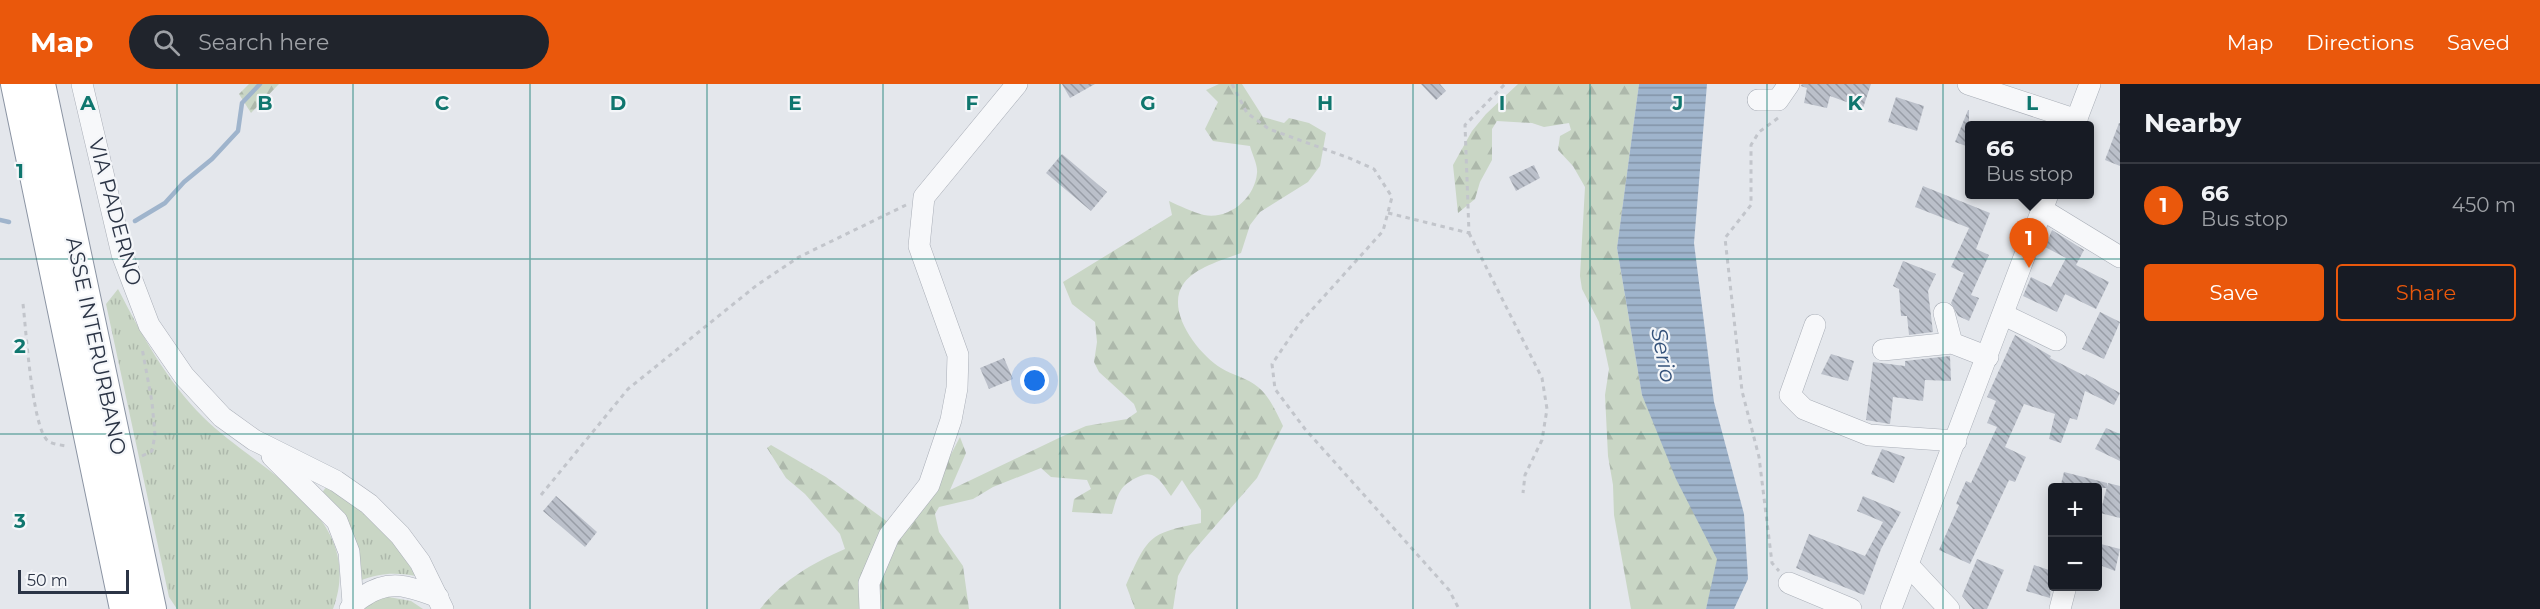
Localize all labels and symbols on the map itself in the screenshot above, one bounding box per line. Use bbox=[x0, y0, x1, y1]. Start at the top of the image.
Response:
text: A bbox=[79, 91, 96, 115]
text: B bbox=[257, 91, 273, 115]
text: C bbox=[435, 91, 450, 115]
text: D bbox=[610, 91, 626, 115]
text: E bbox=[788, 91, 802, 115]
text: F bbox=[966, 91, 979, 115]
text: G bbox=[1140, 91, 1156, 115]
text: H bbox=[1317, 91, 1333, 115]
text: I bbox=[1499, 91, 1505, 115]
text: J bbox=[1672, 91, 1683, 115]
text: K bbox=[1848, 91, 1864, 115]
text: L bbox=[2026, 91, 2038, 115]
street label: VIA PADERNO bbox=[84, 135, 147, 288]
text: 1 bbox=[16, 159, 24, 183]
pin: 1 bbox=[2010, 218, 2048, 268]
street label: ASSE INTERURBANO bbox=[61, 235, 132, 457]
water label: Serio bbox=[1645, 325, 1682, 385]
text: 2 bbox=[14, 334, 26, 358]
your location bbox=[1020, 366, 1049, 395]
text: 3 bbox=[13, 509, 26, 533]
scale bar bbox=[18, 567, 129, 594]

